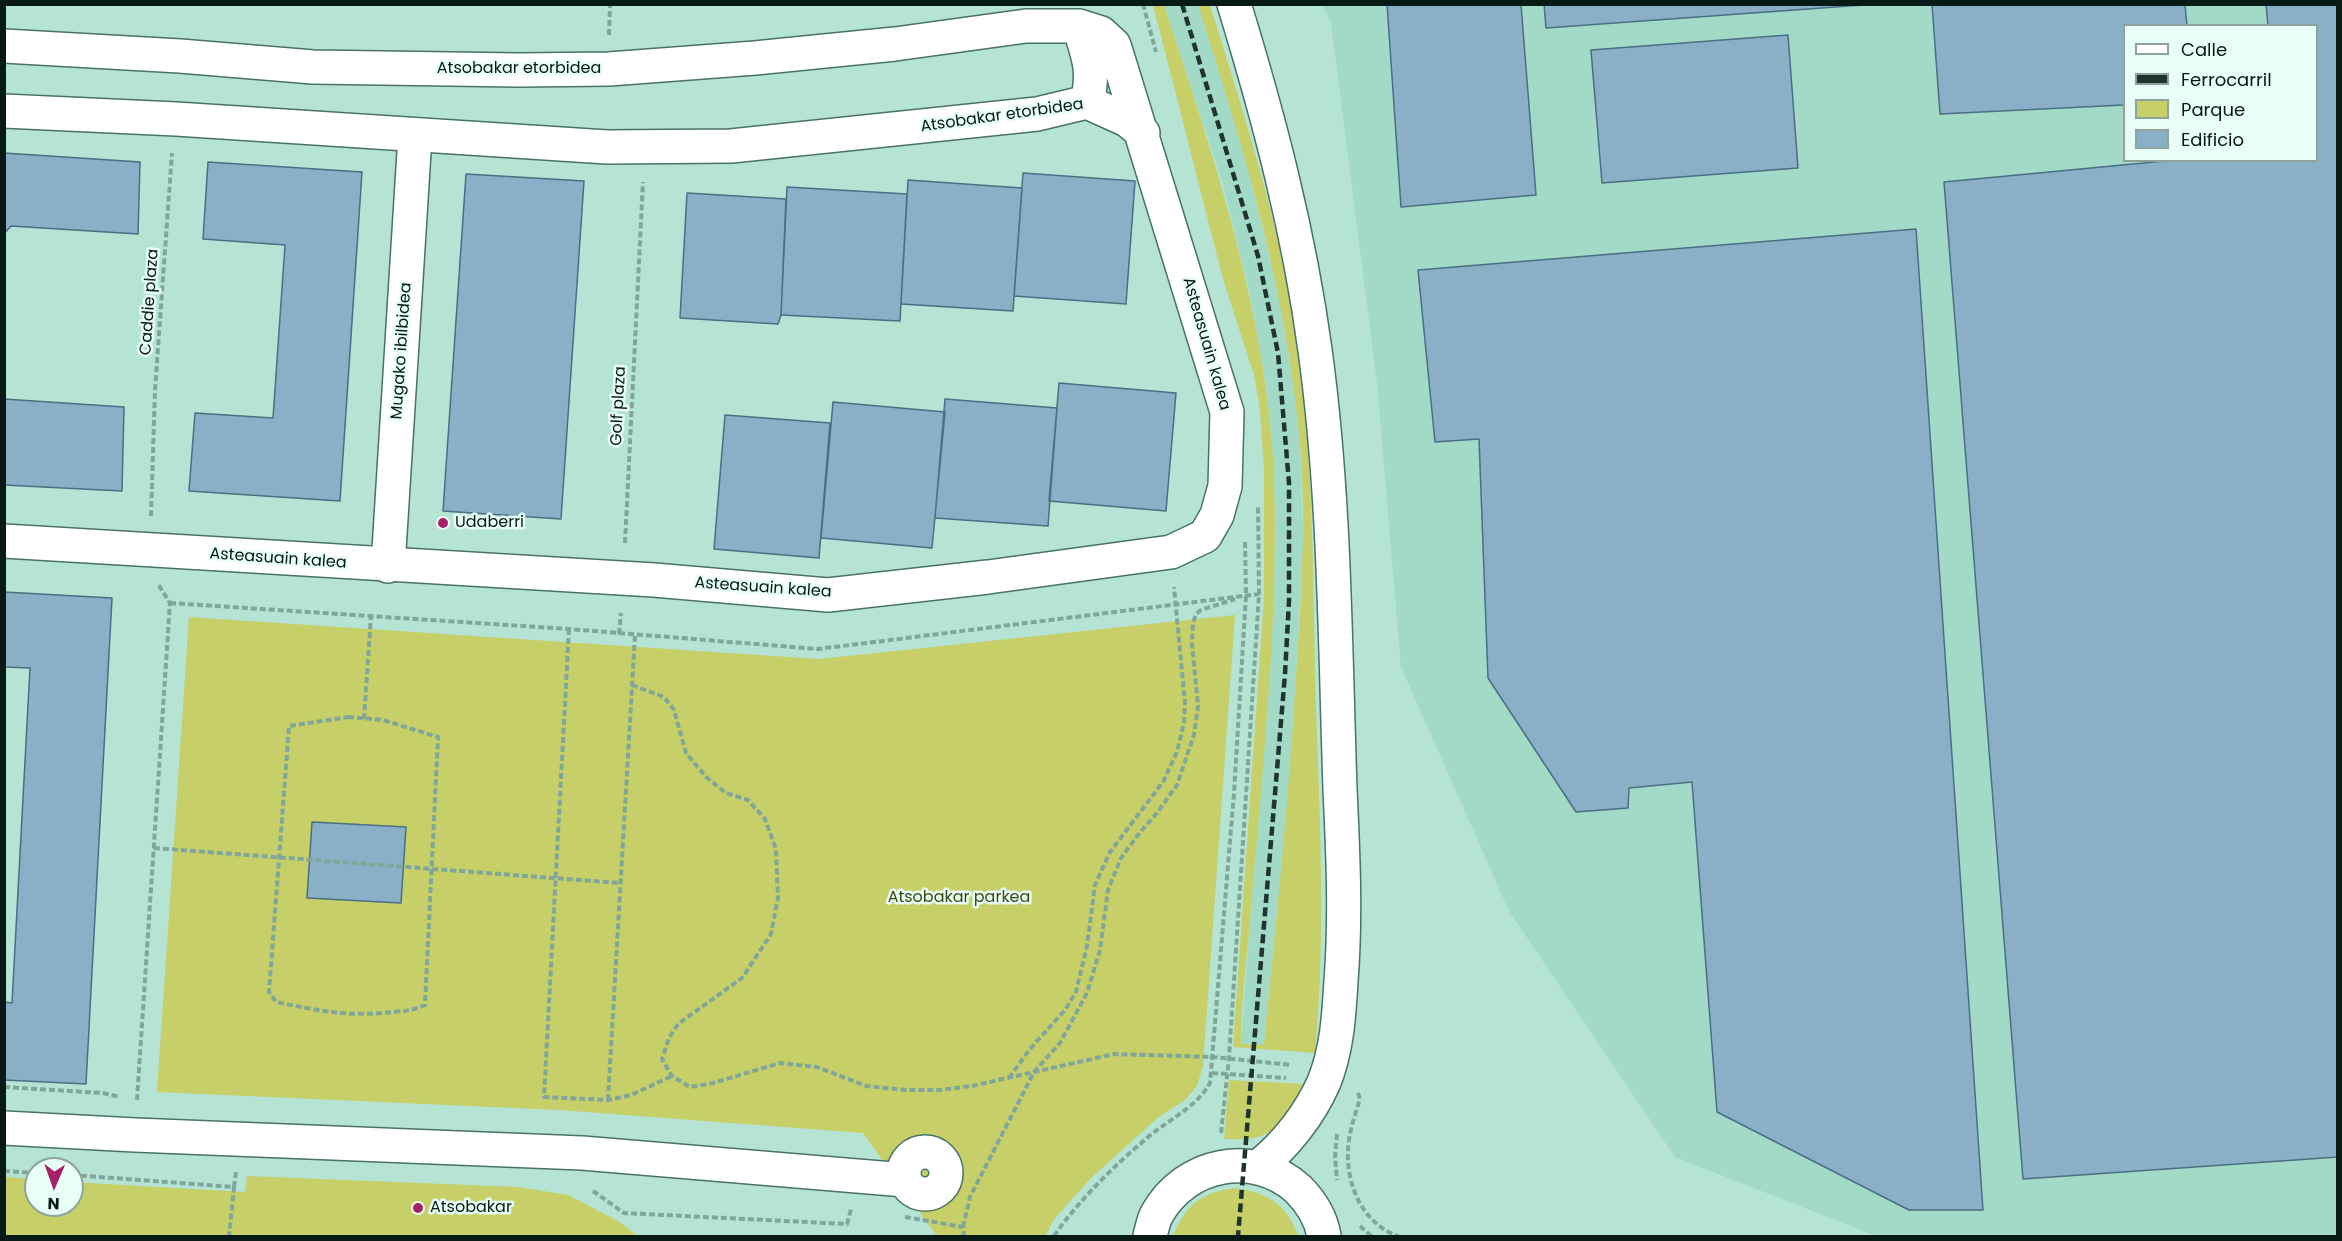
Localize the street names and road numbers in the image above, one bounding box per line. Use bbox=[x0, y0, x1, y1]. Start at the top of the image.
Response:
street label: Atsobakar etorbidea bbox=[437, 59, 601, 79]
street label: Atsobakar etorbidea bbox=[919, 95, 1085, 137]
street label: Caddie plaza bbox=[137, 248, 163, 356]
street label: Asteasuain kalea bbox=[1178, 275, 1234, 413]
street label: Mugako ibilbidea bbox=[388, 282, 416, 420]
street label: Golf plaza bbox=[607, 366, 631, 446]
street label: Asteasuain kalea bbox=[209, 545, 347, 573]
street label: Asteasuain kalea bbox=[694, 574, 832, 602]

